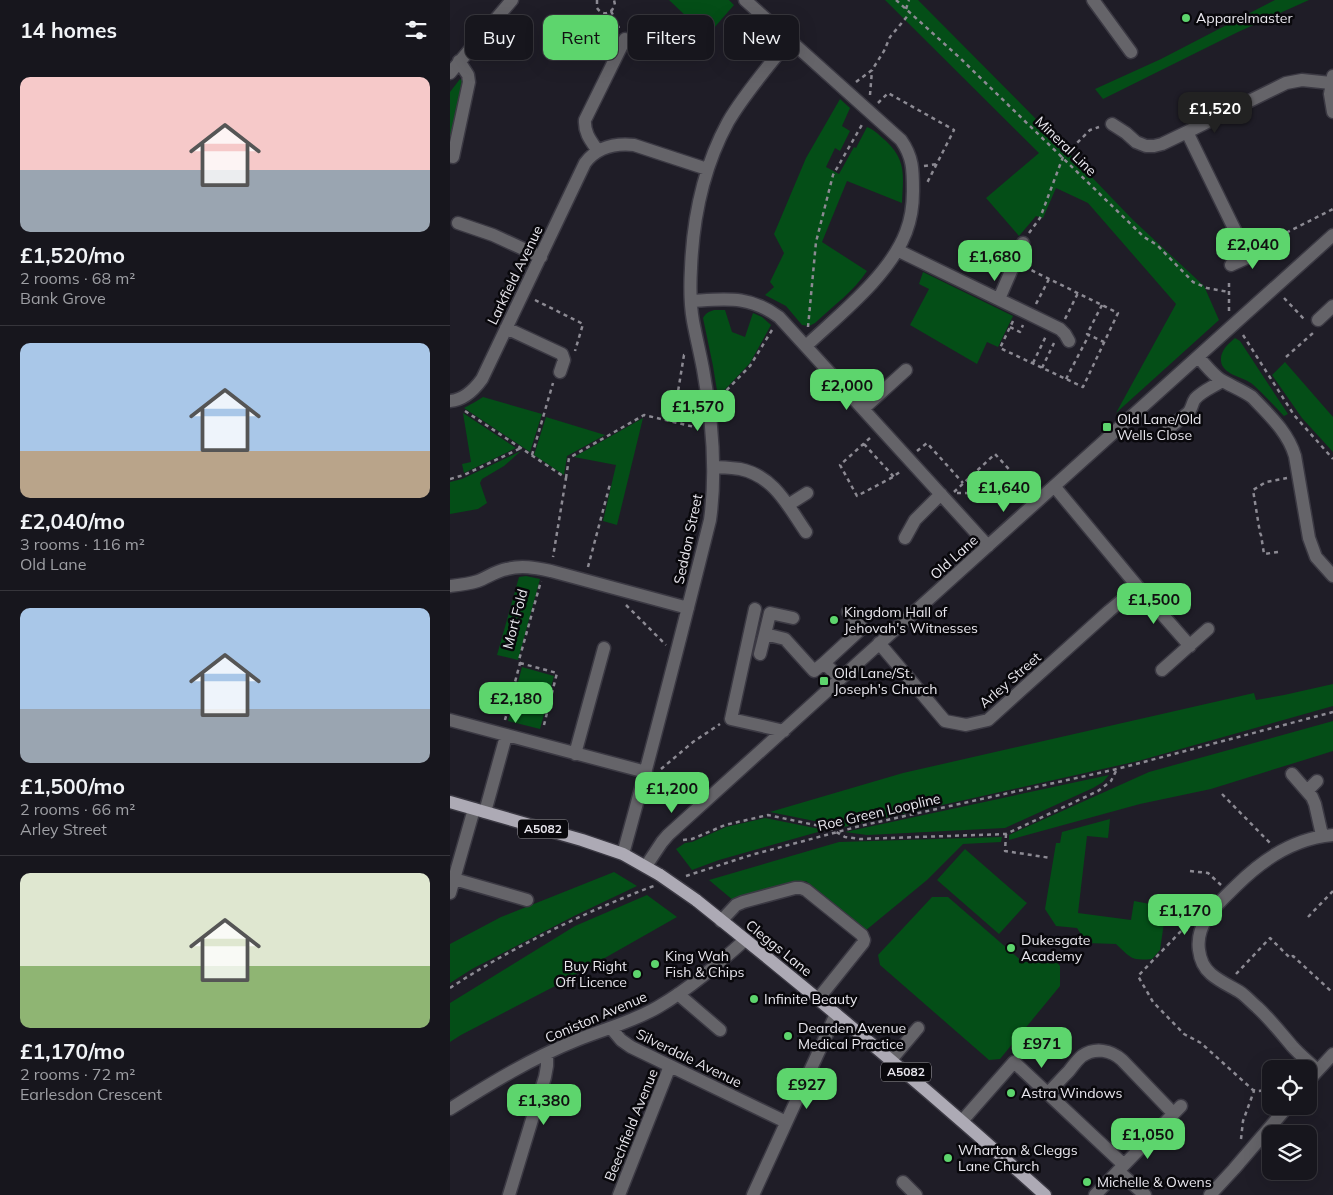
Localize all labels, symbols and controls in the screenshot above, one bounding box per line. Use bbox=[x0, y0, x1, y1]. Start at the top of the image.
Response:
place label: Apparelmaster bbox=[1196, 9, 1293, 27]
marker: Apparelmaster bbox=[1180, 12, 1192, 24]
chip: Buy bbox=[465, 15, 533, 60]
chip: Rent bbox=[543, 15, 618, 60]
chip: Filters bbox=[628, 15, 714, 60]
chip: New bbox=[724, 15, 799, 60]
icon: filters bbox=[402, 16, 430, 44]
text: 14 homes bbox=[20, 17, 117, 43]
pin: £1,520 bbox=[1174, 92, 1256, 134]
text: £1,520 bbox=[1189, 98, 1241, 118]
icon: home bbox=[180, 110, 270, 200]
street label: Mineral Line bbox=[1032, 112, 1100, 180]
street label: Larkfield Avenue bbox=[483, 222, 547, 328]
pin: £2,040 bbox=[1212, 228, 1294, 270]
text: £2,040 bbox=[1227, 234, 1279, 254]
pin: £1,680 bbox=[954, 240, 1036, 282]
text: £1,520/mo bbox=[20, 242, 125, 268]
text: £1,680 bbox=[969, 246, 1021, 266]
text: 2 rooms · 68 m² bbox=[20, 268, 135, 288]
text: Bank Grove bbox=[20, 288, 106, 308]
pin: £2,000 bbox=[806, 368, 888, 411]
icon: home bbox=[180, 375, 270, 465]
text: £2,000 bbox=[821, 375, 873, 395]
pin: £1,570 bbox=[657, 390, 739, 432]
text: £1,570 bbox=[672, 396, 724, 416]
place label: Old Lane/Old Wells Close bbox=[1117, 410, 1202, 444]
marker: Old Lane/Old Wells Close bbox=[1101, 421, 1113, 433]
pin: £1,640 bbox=[963, 470, 1045, 513]
text: £1,640 bbox=[978, 477, 1030, 497]
street label: Seddon Street bbox=[670, 492, 706, 586]
text: £2,040/mo bbox=[20, 508, 125, 534]
street label: Old Lane bbox=[926, 531, 982, 583]
text: 3 rooms · 116 m² bbox=[20, 534, 145, 554]
text: Old Lane bbox=[20, 554, 86, 574]
pin: £1,500 bbox=[1113, 582, 1195, 625]
street label: Mort Fold bbox=[498, 587, 532, 651]
text: £1,500 bbox=[1128, 589, 1180, 609]
place label: Kingdom Hall of Jehovah's Witnesses bbox=[844, 603, 978, 637]
marker: Kingdom Hall of Jehovah's Witnesses bbox=[828, 614, 840, 626]
icon: home bbox=[180, 640, 270, 730]
street label: Arley Street bbox=[975, 648, 1045, 712]
place label: Old Lane/St. Joseph's Church bbox=[834, 664, 937, 698]
marker: Old Lane/St. Joseph's Church bbox=[818, 675, 830, 687]
pin: £2,180 bbox=[475, 682, 557, 724]
text: £2,180 bbox=[490, 688, 542, 708]
pin: £1,200 bbox=[631, 772, 713, 814]
text: £1,500/mo bbox=[20, 773, 125, 799]
text: £1,200 bbox=[646, 778, 698, 798]
street label: Roe Green Loopline bbox=[816, 789, 942, 835]
text: 2 rooms · 66 m² bbox=[20, 799, 135, 819]
text: Arley Street bbox=[20, 819, 107, 839]
road number: A5082 bbox=[518, 820, 568, 839]
pin: £1,170 bbox=[1144, 894, 1226, 936]
text: £1,170 bbox=[1159, 900, 1211, 920]
icon: home bbox=[180, 905, 270, 995]
street label: Cleggs Lane bbox=[742, 916, 816, 980]
place label: Dukesgate Academy bbox=[1021, 931, 1090, 965]
marker: Dukesgate Academy bbox=[1005, 942, 1017, 954]
place label: King Wah Fish & Chips bbox=[665, 947, 745, 981]
place label: Buy Right Off Licence bbox=[555, 957, 627, 991]
marker: King Wah Fish & Chips bbox=[649, 958, 661, 970]
marker: Buy Right Off Licence bbox=[631, 968, 643, 980]
street label: Coniston Avenue bbox=[542, 987, 650, 1047]
place label: Infinite Beauty bbox=[764, 990, 858, 1008]
marker: Infinite Beauty bbox=[748, 993, 760, 1005]
place label: Dearden Avenue Medical Practice bbox=[798, 1019, 906, 1053]
street label: Silverdale Avenue bbox=[633, 1025, 745, 1091]
pin: £971 bbox=[1012, 1026, 1072, 1069]
marker: Dearden Avenue Medical Practice bbox=[782, 1030, 794, 1042]
text: £971 bbox=[1023, 1033, 1061, 1053]
text: £1,170/mo bbox=[20, 1038, 125, 1064]
map controls bbox=[1262, 1060, 1317, 1180]
button: locate bbox=[1262, 1060, 1317, 1115]
road number: A5082 bbox=[881, 1062, 931, 1082]
text: 2 rooms · 72 m² bbox=[20, 1064, 135, 1084]
street label: Beechfield Avenue bbox=[600, 1066, 662, 1184]
pin: £927 bbox=[777, 1068, 837, 1110]
text: £927 bbox=[788, 1074, 826, 1094]
text: Earlesdon Crescent bbox=[20, 1084, 162, 1104]
pin: £1,380 bbox=[503, 1084, 585, 1126]
place label: Astra Windows bbox=[1021, 1084, 1122, 1102]
marker: Astra Windows bbox=[1005, 1087, 1017, 1099]
text: £1,380 bbox=[518, 1090, 570, 1110]
pin: £1,050 bbox=[1107, 1118, 1189, 1160]
text: £1,050 bbox=[1122, 1124, 1174, 1144]
button: layers bbox=[1262, 1125, 1317, 1180]
place label: Wharton & Cleggs Lane Church bbox=[958, 1141, 1078, 1175]
marker: Wharton & Cleggs Lane Church bbox=[942, 1152, 954, 1164]
place label: Michelle & Owens bbox=[1097, 1173, 1212, 1191]
marker: Michelle & Owens bbox=[1081, 1176, 1093, 1188]

